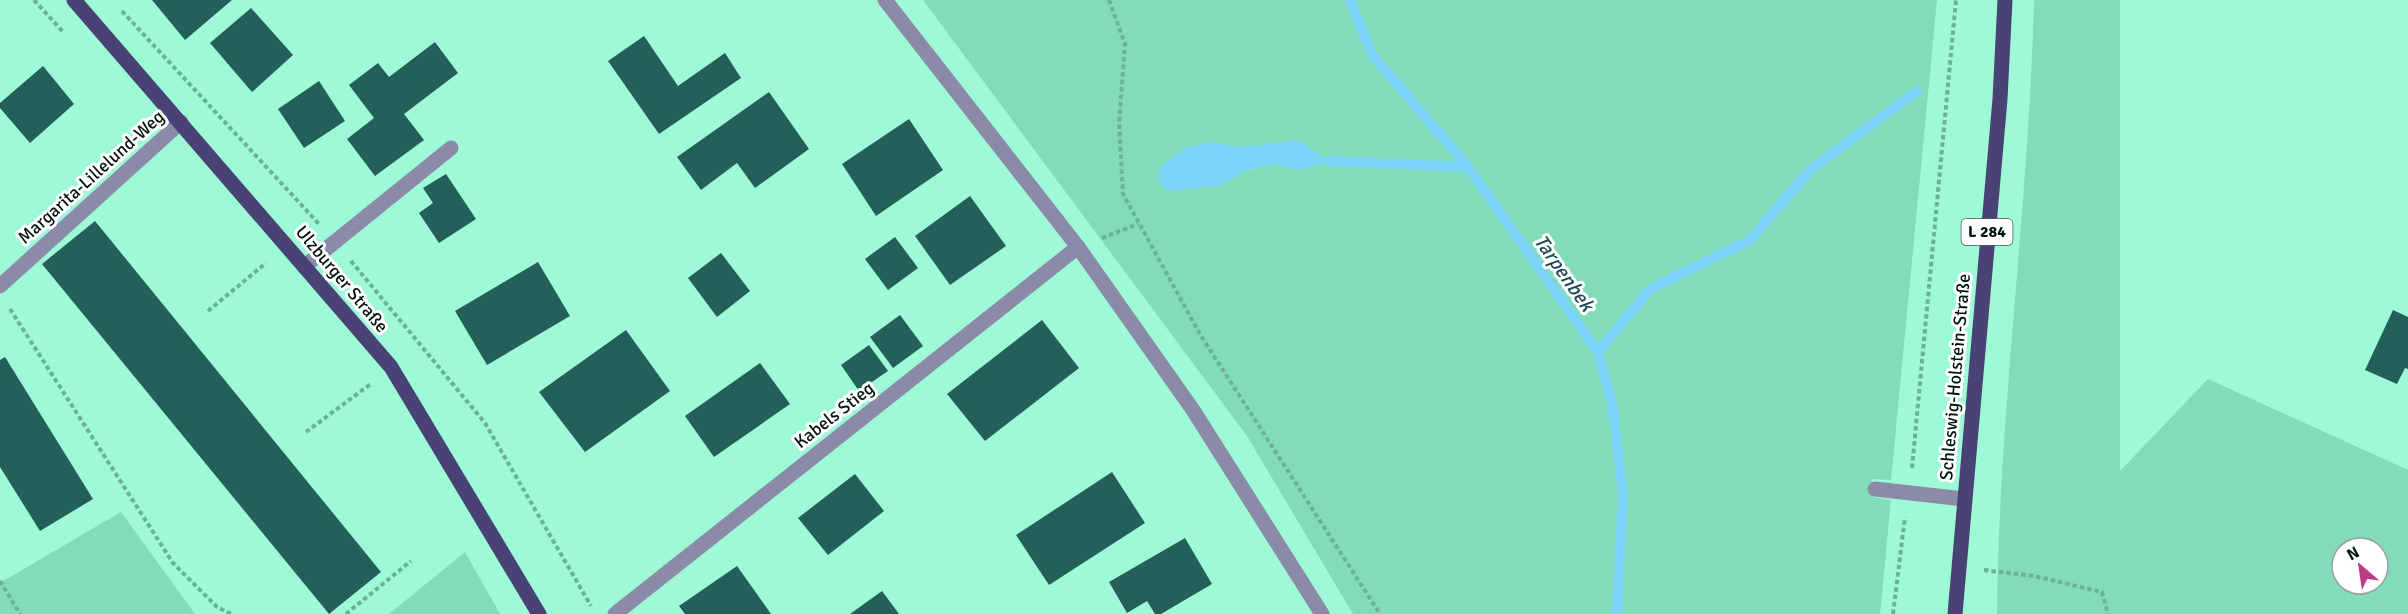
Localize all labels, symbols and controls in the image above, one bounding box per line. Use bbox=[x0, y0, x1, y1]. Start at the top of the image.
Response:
street label: Margarita-Lillelund-Weg bbox=[13, 106, 169, 248]
road number: L 284 bbox=[1962, 219, 2012, 245]
street label: Ulzburger Straße bbox=[291, 221, 393, 337]
water label: Tarpenbek bbox=[1529, 230, 1601, 318]
street label: Schleswig-Holstein-Straße bbox=[1935, 273, 1975, 481]
street label: Kabels Stieg bbox=[790, 377, 878, 453]
north arrow bbox=[2330, 536, 2390, 596]
text: N bbox=[2343, 542, 2363, 565]

